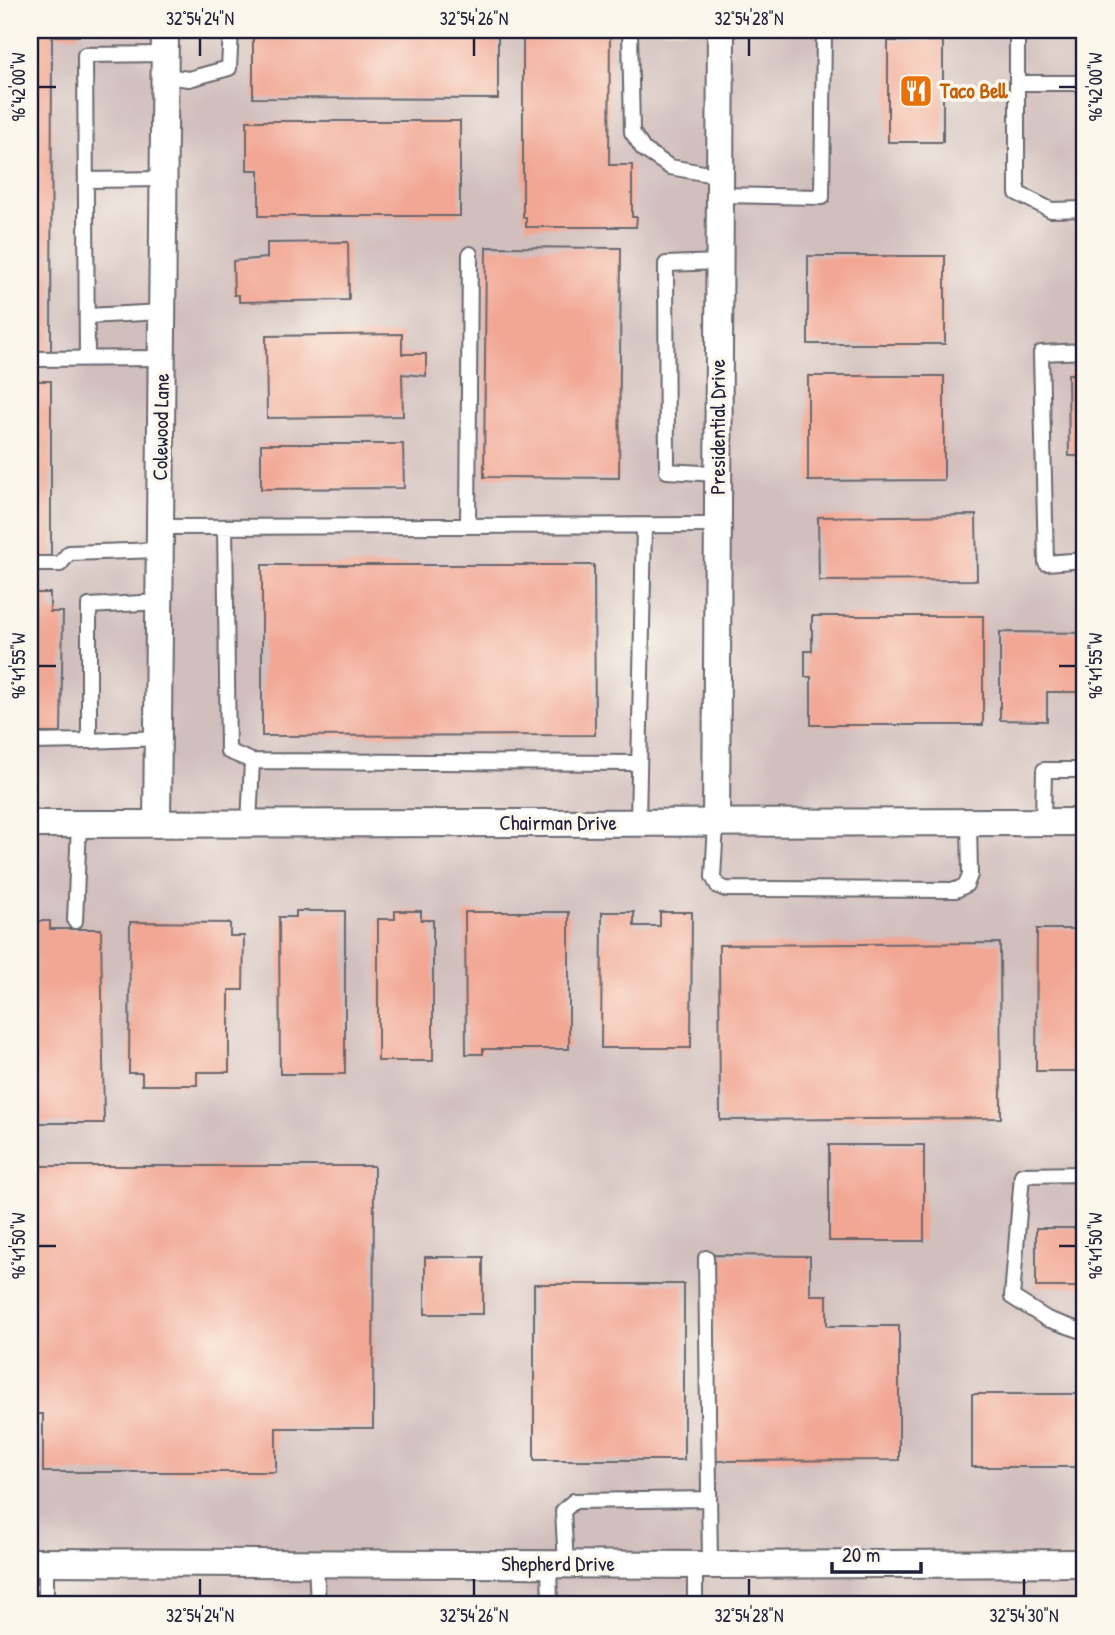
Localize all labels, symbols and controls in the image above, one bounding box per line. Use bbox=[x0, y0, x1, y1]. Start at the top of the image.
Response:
text: 32°54'24"N bbox=[166, 6, 234, 31]
text: 32°54'26"N bbox=[440, 6, 508, 31]
text: 32°54'28"N bbox=[714, 6, 784, 31]
text: 96°42'00"W bbox=[6, 53, 31, 121]
text: 96°42'00"W bbox=[1083, 53, 1108, 121]
restaurant icon: Taco Bell bbox=[897, 72, 935, 110]
place label: Taco Bell bbox=[939, 76, 1009, 105]
street label: Presidential Drive bbox=[703, 359, 732, 495]
street label: Colewood Lane bbox=[145, 373, 176, 481]
text: 96°41'55"W bbox=[6, 633, 31, 699]
text: 96°41'55"W bbox=[1083, 633, 1108, 699]
street label: Chairman Drive bbox=[499, 808, 617, 837]
text: 96°41'50"W bbox=[6, 1213, 31, 1279]
text: 96°41'50"W bbox=[1083, 1213, 1108, 1279]
scale bar bbox=[832, 1530, 921, 1574]
text: 20 m bbox=[842, 1540, 880, 1569]
street label: Shepherd Drive bbox=[501, 1549, 615, 1578]
text: 32°54'24"N bbox=[166, 1603, 234, 1628]
text: 32°54'26"N bbox=[440, 1603, 508, 1628]
text: 32°54'28"N bbox=[714, 1603, 784, 1628]
text: 32°54'30"N bbox=[989, 1603, 1059, 1628]

